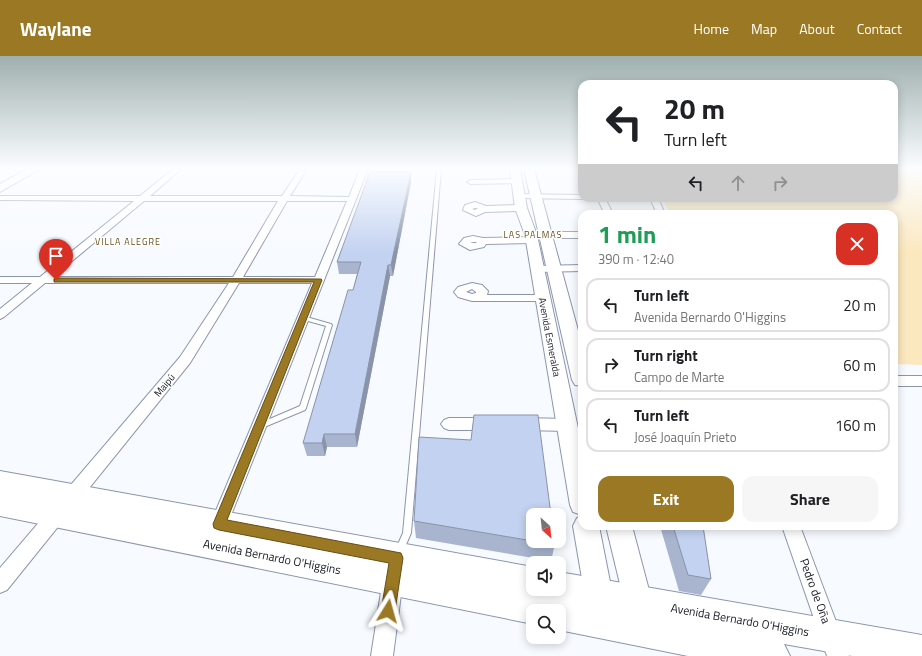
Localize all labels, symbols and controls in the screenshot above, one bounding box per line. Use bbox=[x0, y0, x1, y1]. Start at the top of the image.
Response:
text: Waylane bbox=[20, 14, 92, 43]
text: Home bbox=[694, 18, 729, 39]
text: Map bbox=[751, 18, 777, 39]
text: About bbox=[799, 18, 835, 39]
text: Contact bbox=[857, 18, 902, 39]
text: 20 m bbox=[664, 87, 725, 130]
icon: left bbox=[598, 96, 650, 148]
text: Turn left bbox=[664, 126, 727, 153]
icon: left bbox=[685, 172, 707, 194]
icon: ahead bbox=[727, 172, 749, 194]
icon: right bbox=[769, 172, 791, 194]
text: 1 min bbox=[598, 216, 656, 252]
button: close bbox=[836, 223, 878, 265]
district label: LAS PALMAS bbox=[504, 228, 562, 241]
district label: VILLA ALEGRE bbox=[95, 235, 161, 248]
pin bbox=[39, 239, 73, 280]
icon: arrive bbox=[45, 245, 67, 267]
text: 390 m · 12:40 bbox=[598, 249, 674, 269]
text: Turn left bbox=[634, 284, 689, 307]
icon: left bbox=[600, 294, 622, 316]
text: 20 m bbox=[843, 294, 876, 317]
street label: Avenida Esmeralda bbox=[534, 296, 565, 378]
text: Avenida Bernardo O'Higgins bbox=[634, 307, 786, 327]
text: Turn right bbox=[634, 344, 698, 367]
icon: right bbox=[600, 354, 622, 376]
text: 60 m bbox=[843, 354, 876, 377]
text: Campo de Marte bbox=[634, 367, 724, 387]
street label: Maipú bbox=[150, 370, 179, 400]
text: Turn left bbox=[634, 404, 689, 427]
icon: left bbox=[600, 414, 622, 436]
text: 160 m bbox=[835, 414, 876, 437]
text: José Joaquín Prieto bbox=[634, 427, 737, 447]
button: Exit bbox=[598, 476, 734, 522]
button: Share bbox=[742, 476, 878, 522]
north arrow bbox=[526, 508, 566, 548]
map controls bbox=[526, 508, 566, 644]
street label: Avenida Bernardo O'Higgins bbox=[201, 534, 343, 579]
button: sound bbox=[526, 556, 566, 596]
street label: Pedro de Oña bbox=[795, 556, 836, 626]
position arrow bbox=[367, 590, 409, 632]
street label: Avenida Bernardo O'Higgins bbox=[669, 598, 811, 641]
button: search bbox=[526, 604, 566, 644]

